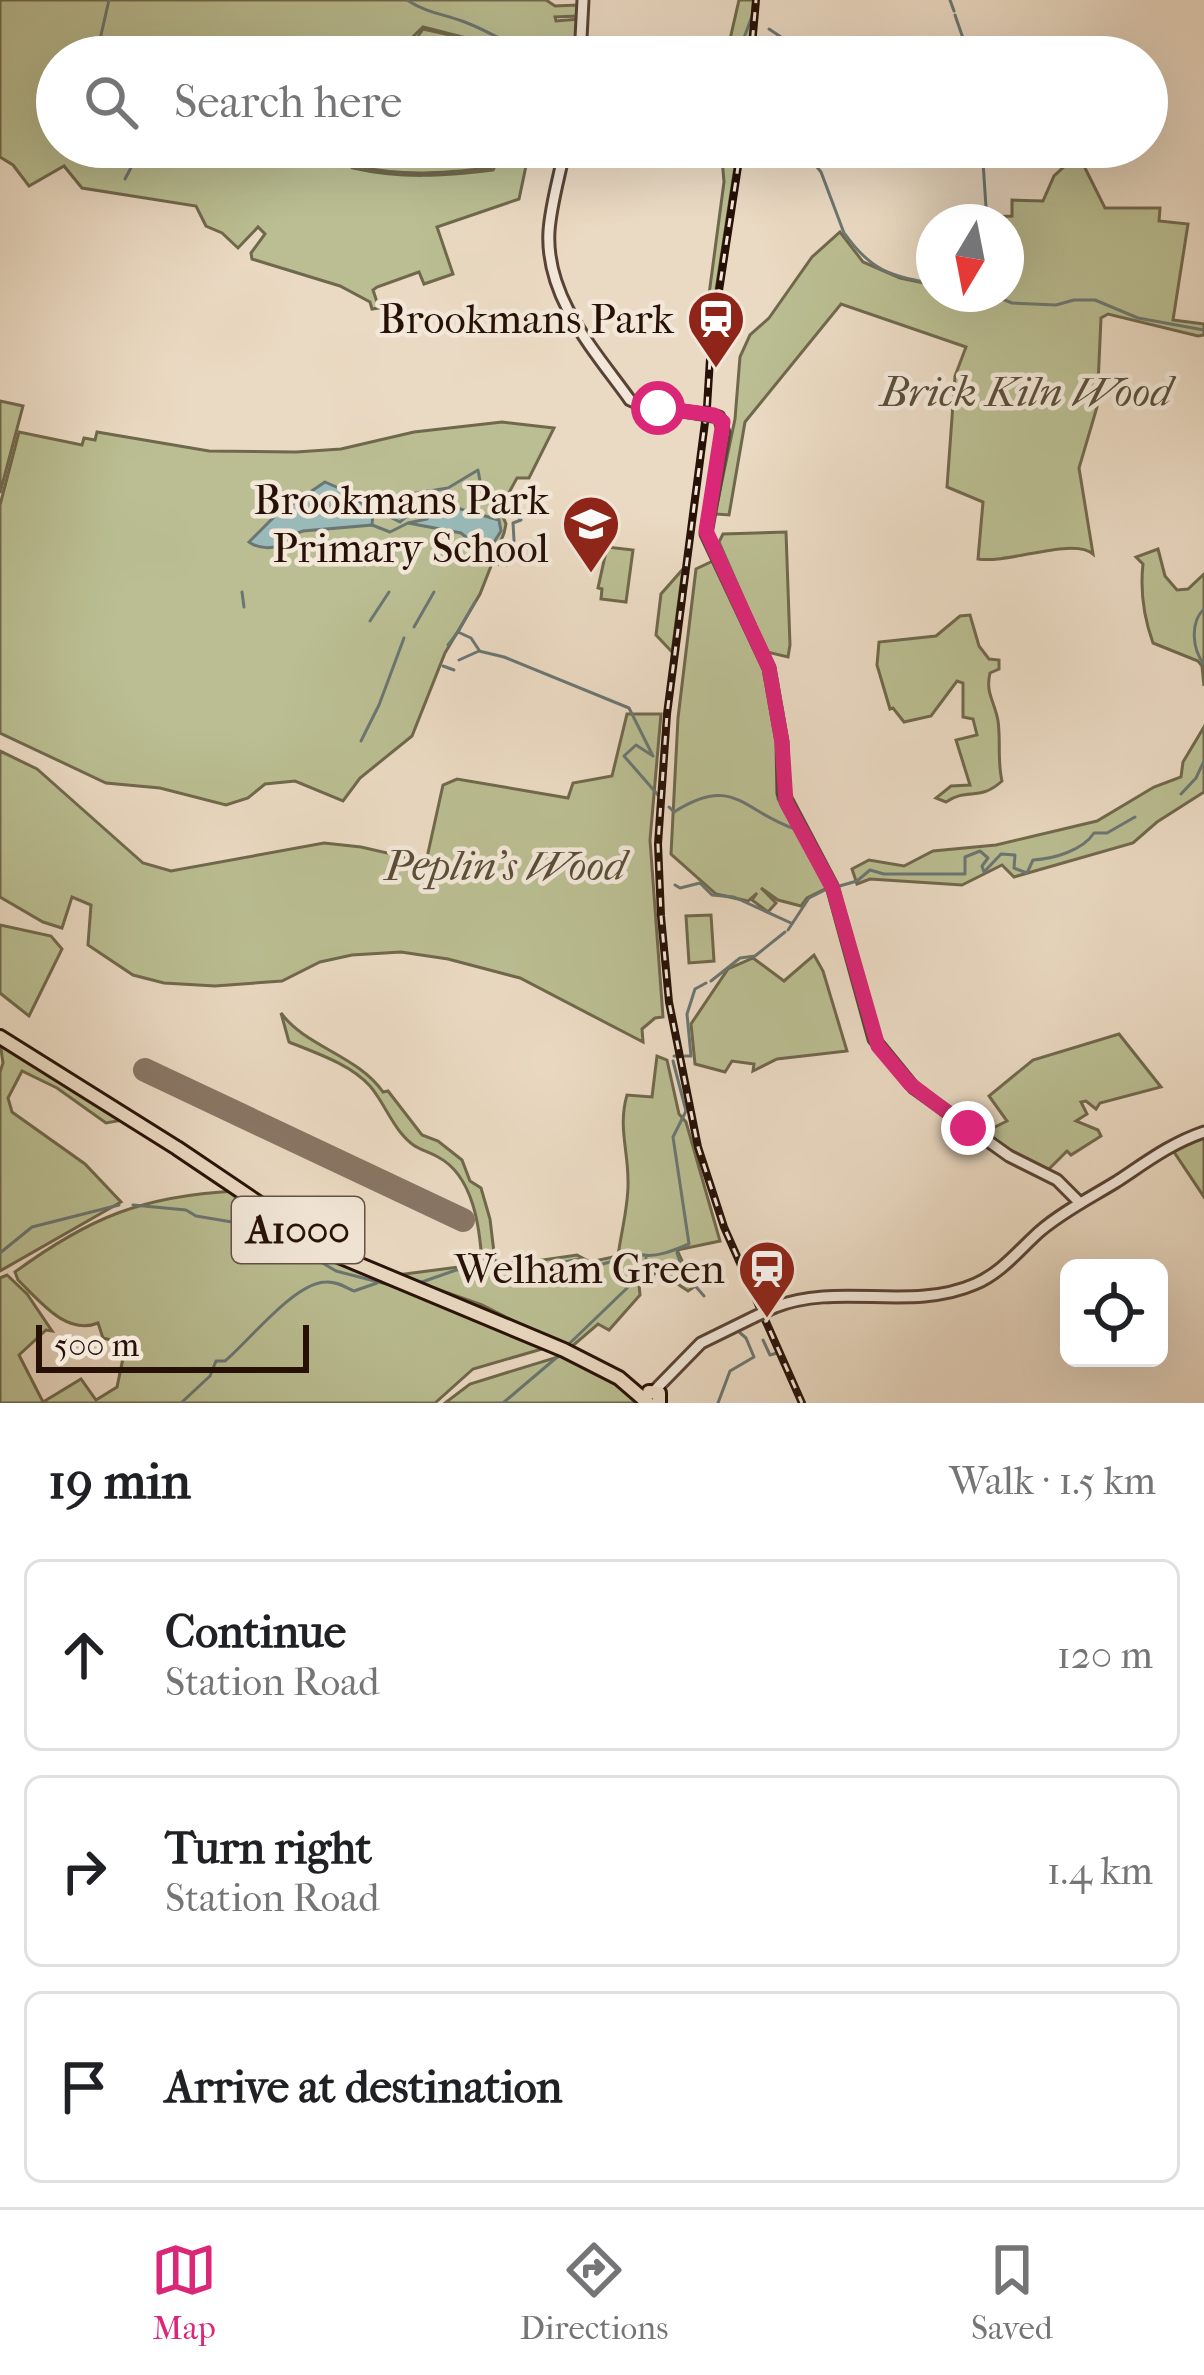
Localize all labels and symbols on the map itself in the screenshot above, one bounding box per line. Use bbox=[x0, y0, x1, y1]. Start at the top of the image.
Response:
north arrow bbox=[916, 204, 1024, 312]
station icon: Brookmans Park bbox=[685, 288, 747, 370]
place label: Brookmans Park bbox=[378, 295, 674, 344]
park label: Brick Kiln Wood bbox=[878, 368, 1176, 417]
route start bbox=[631, 381, 685, 435]
place label: Brookmans Park Primary School bbox=[253, 476, 549, 573]
school or university icon: Brookmans Park Primary School bbox=[560, 493, 622, 575]
park label: Peplin's Wood bbox=[382, 842, 630, 891]
route end bbox=[941, 1101, 995, 1155]
road number: A1000 bbox=[232, 1197, 364, 1263]
station icon: Welham Green bbox=[736, 1238, 798, 1320]
place label: Welham Green bbox=[453, 1245, 725, 1294]
scale bar bbox=[36, 1319, 309, 1372]

